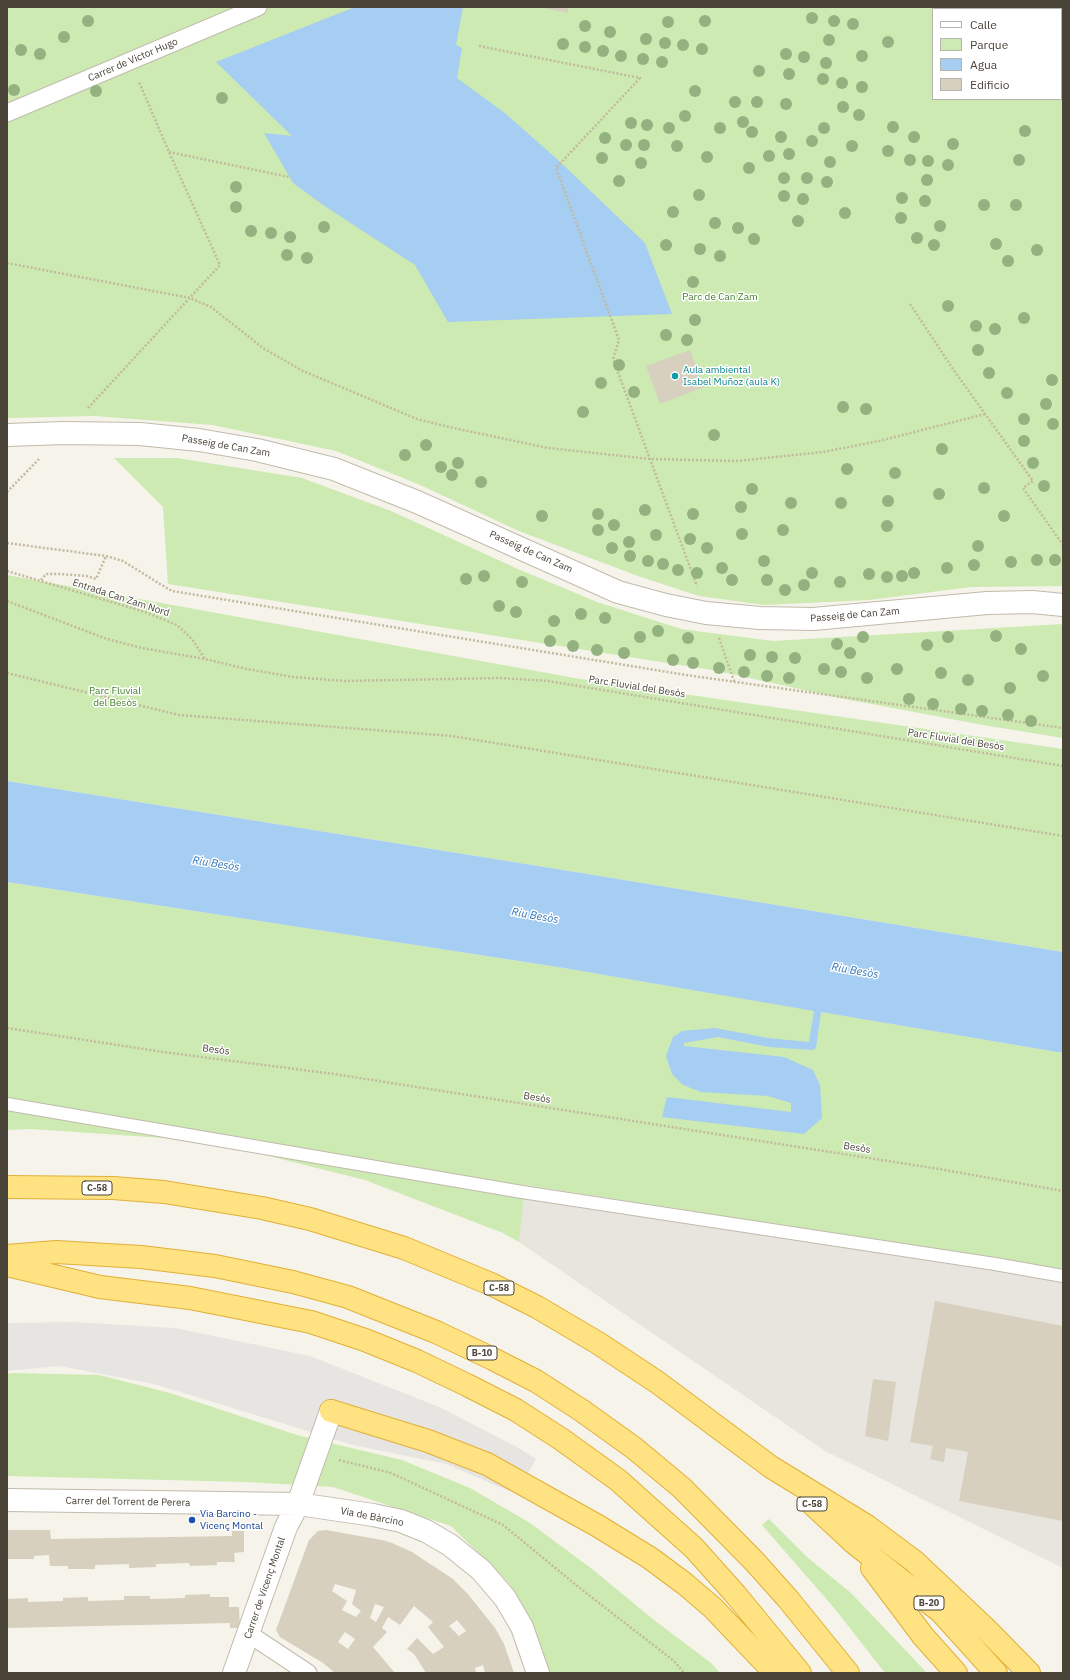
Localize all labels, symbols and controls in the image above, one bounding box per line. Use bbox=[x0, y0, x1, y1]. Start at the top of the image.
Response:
legend bbox=[932, 8, 1062, 100]
text: Calle bbox=[970, 17, 997, 32]
street label: Carrer de Victor Hugo bbox=[86, 36, 180, 84]
text: Parque bbox=[970, 37, 1008, 52]
text: Agua bbox=[970, 57, 997, 72]
text: Edificio bbox=[970, 77, 1009, 92]
park label: Parc de Can Zam bbox=[682, 291, 758, 303]
place label: Aula ambiental Isabel Muñoz (aula K) bbox=[683, 364, 780, 388]
marker: Aula ambiental Isabel Muñoz (aula K) bbox=[670, 371, 680, 381]
street label: Passeig de Can Zam bbox=[181, 432, 271, 460]
street label: Passeig de Can Zam bbox=[488, 528, 574, 576]
street label: Entrada Can Zam Nord bbox=[71, 577, 171, 619]
street label: Passeig de Can Zam bbox=[810, 605, 900, 625]
street label: Parc Fluvial del Besòs bbox=[588, 673, 686, 701]
park label: Parc Fluvial del Besòs bbox=[89, 685, 141, 708]
street label: Parc Fluvial del Besòs bbox=[907, 726, 1005, 754]
water label: Riu Besòs bbox=[192, 854, 240, 874]
water label: Riu Besòs bbox=[510, 905, 560, 927]
water label: Riu Besòs bbox=[830, 960, 880, 982]
street label: Besòs bbox=[202, 1042, 230, 1058]
street label: Besòs bbox=[523, 1090, 551, 1106]
street label: Besòs bbox=[843, 1140, 871, 1156]
road number: C-58 bbox=[82, 1181, 112, 1195]
road number: C-58 bbox=[484, 1281, 514, 1295]
road number: B-10 bbox=[467, 1346, 497, 1360]
street label: Carrer del Torrent de Perera bbox=[65, 1495, 191, 1509]
road number: C-58 bbox=[797, 1497, 827, 1511]
street label: Via de Bàrcino bbox=[339, 1505, 405, 1529]
place label: Via Barcino - Vicenç Montal bbox=[200, 1508, 263, 1532]
marker: Via Barcino - Vicenç Montal bbox=[187, 1515, 197, 1525]
street label: Carrer de Vicenç Montal bbox=[242, 1535, 288, 1641]
road number: B-20 bbox=[914, 1596, 944, 1610]

